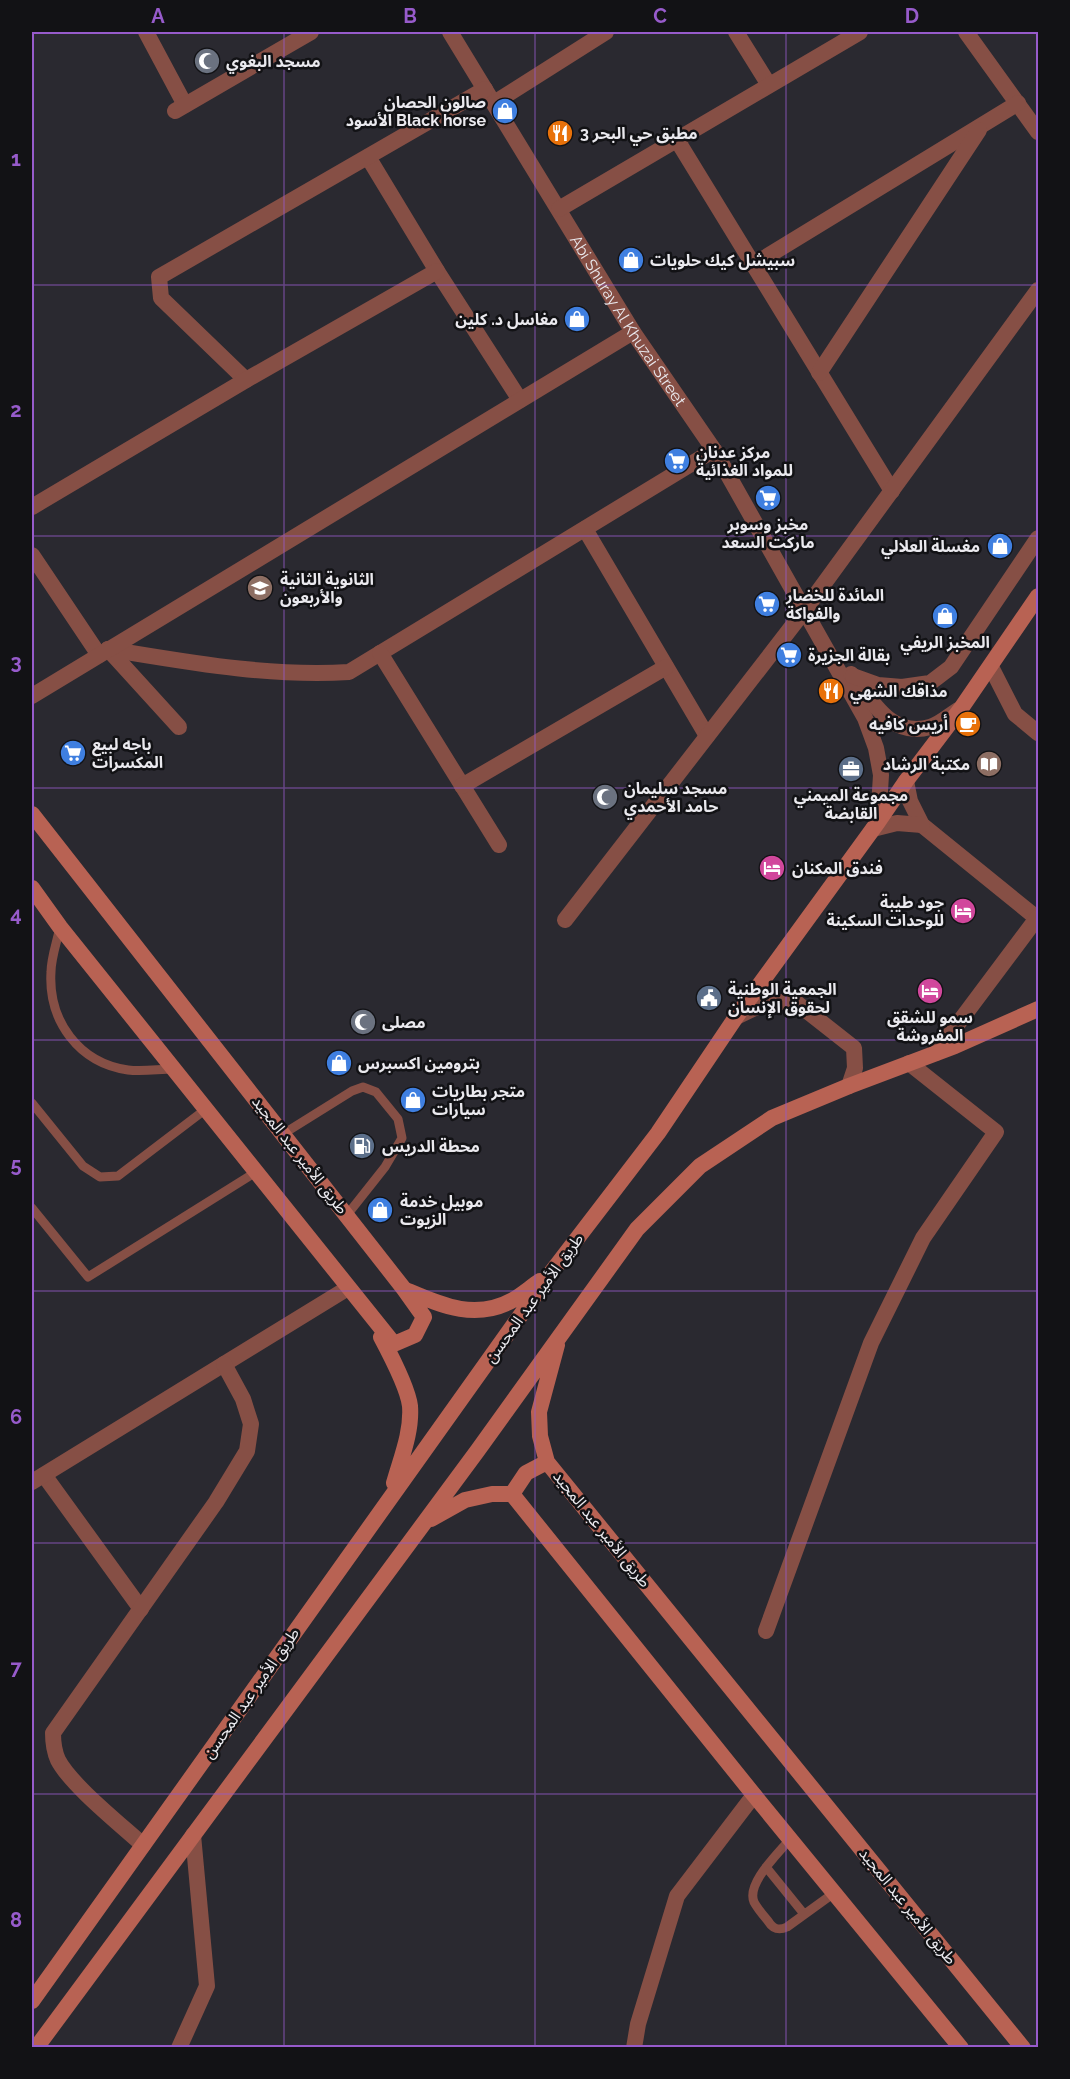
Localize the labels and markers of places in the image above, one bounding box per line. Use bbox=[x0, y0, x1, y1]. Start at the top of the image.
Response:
mosque icon: مسجد البغوي bbox=[192, 46, 222, 76]
place label: مسجد البغوي bbox=[226, 52, 321, 74]
place label: صالون الحصان الأسود Black horse bbox=[346, 93, 486, 130]
shop icon: صالون الحصان الأسود Black horse bbox=[490, 96, 520, 126]
restaurant icon: مطبق حي البحر 3 bbox=[545, 118, 575, 148]
place label: مطبق حي البحر 3 bbox=[580, 124, 698, 146]
shop icon: سبيشل كيك حلويات bbox=[616, 245, 646, 275]
place label: سبيشل كيك حلويات bbox=[650, 251, 795, 270]
shop icon: مغاسل د. كلين bbox=[562, 304, 592, 334]
place label: مغاسل د. كلين bbox=[455, 310, 558, 329]
place label: مركز عدنان للمواد الغذائية bbox=[696, 443, 793, 480]
supermarket icon: مركز عدنان للمواد الغذائية bbox=[662, 446, 692, 476]
supermarket icon: مخبز وسوبر ماركت السعد bbox=[753, 483, 783, 513]
place label: مخبز وسوبر ماركت السعد bbox=[721, 515, 815, 552]
shop icon: مغسلة العلالي bbox=[985, 531, 1015, 561]
place label: مغسلة العلالي bbox=[881, 537, 980, 559]
place label: الثانوية الثانية والأربعون bbox=[280, 570, 374, 607]
school or university icon: الثانوية الثانية والأربعون bbox=[245, 573, 275, 603]
place label: المائدة للخضار والفواكة bbox=[785, 586, 884, 623]
supermarket icon: المائدة للخضار والفواكة bbox=[752, 589, 782, 619]
shop icon: المخبز الريفي bbox=[930, 601, 960, 631]
place label: المخبز الريفي bbox=[900, 633, 990, 655]
supermarket icon: بقالة الجزيرة bbox=[774, 640, 804, 670]
place label: بقالة الجزيرة bbox=[808, 646, 890, 665]
restaurant icon: مذاقك الشهي bbox=[816, 676, 846, 706]
place label: مذاقك الشهي bbox=[850, 682, 948, 704]
cafe icon: أريس كافيه bbox=[953, 709, 983, 739]
place label: أريس كافيه bbox=[869, 714, 948, 734]
place label: باجه لبيع المكسرات bbox=[92, 735, 163, 772]
supermarket icon: باجه لبيع المكسرات bbox=[58, 738, 88, 768]
library icon: مكتبة الرشاد bbox=[974, 749, 1004, 779]
office icon: مجموعة الميمني القابضة bbox=[836, 754, 866, 784]
place label: مكتبة الرشاد bbox=[883, 755, 970, 774]
place label: مسجد سليمان حامد الأحمدي bbox=[624, 779, 727, 819]
mosque icon: مسجد سليمان حامد الأحمدي bbox=[590, 782, 620, 812]
place label: مجموعة الميمني القابضة bbox=[794, 786, 908, 823]
hotel icon: فندق المكنان bbox=[757, 853, 787, 883]
place label: فندق المكنان bbox=[792, 859, 883, 878]
place label: جود طيبة للوحدات السكينة bbox=[826, 893, 944, 930]
hotel icon: جود طيبة للوحدات السكينة bbox=[948, 896, 978, 926]
hotel icon: سمو للشقق المفروشة bbox=[915, 976, 945, 1006]
place label: الجمعية الوطنية لحقوق الإنسان bbox=[728, 980, 837, 1019]
public building icon: الجمعية الوطنية لحقوق الإنسان bbox=[694, 983, 724, 1013]
mosque icon: مصلى bbox=[348, 1007, 378, 1037]
place label: سمو للشقق المفروشة bbox=[887, 1008, 973, 1045]
place label: مصلى bbox=[382, 1013, 426, 1032]
shop icon: بترومين اكسبرس bbox=[324, 1048, 354, 1078]
place label: بترومين اكسبرس bbox=[358, 1054, 480, 1073]
place label: متجر بطاريات سيارات bbox=[432, 1082, 525, 1119]
shop icon: متجر بطاريات سيارات bbox=[398, 1085, 428, 1115]
fuel station icon: محطة الدريس bbox=[347, 1131, 377, 1161]
place label: محطة الدريس bbox=[382, 1137, 480, 1156]
place label: موبيل خدمة الزيوت bbox=[400, 1192, 483, 1229]
shop icon: موبيل خدمة الزيوت bbox=[365, 1195, 395, 1225]

